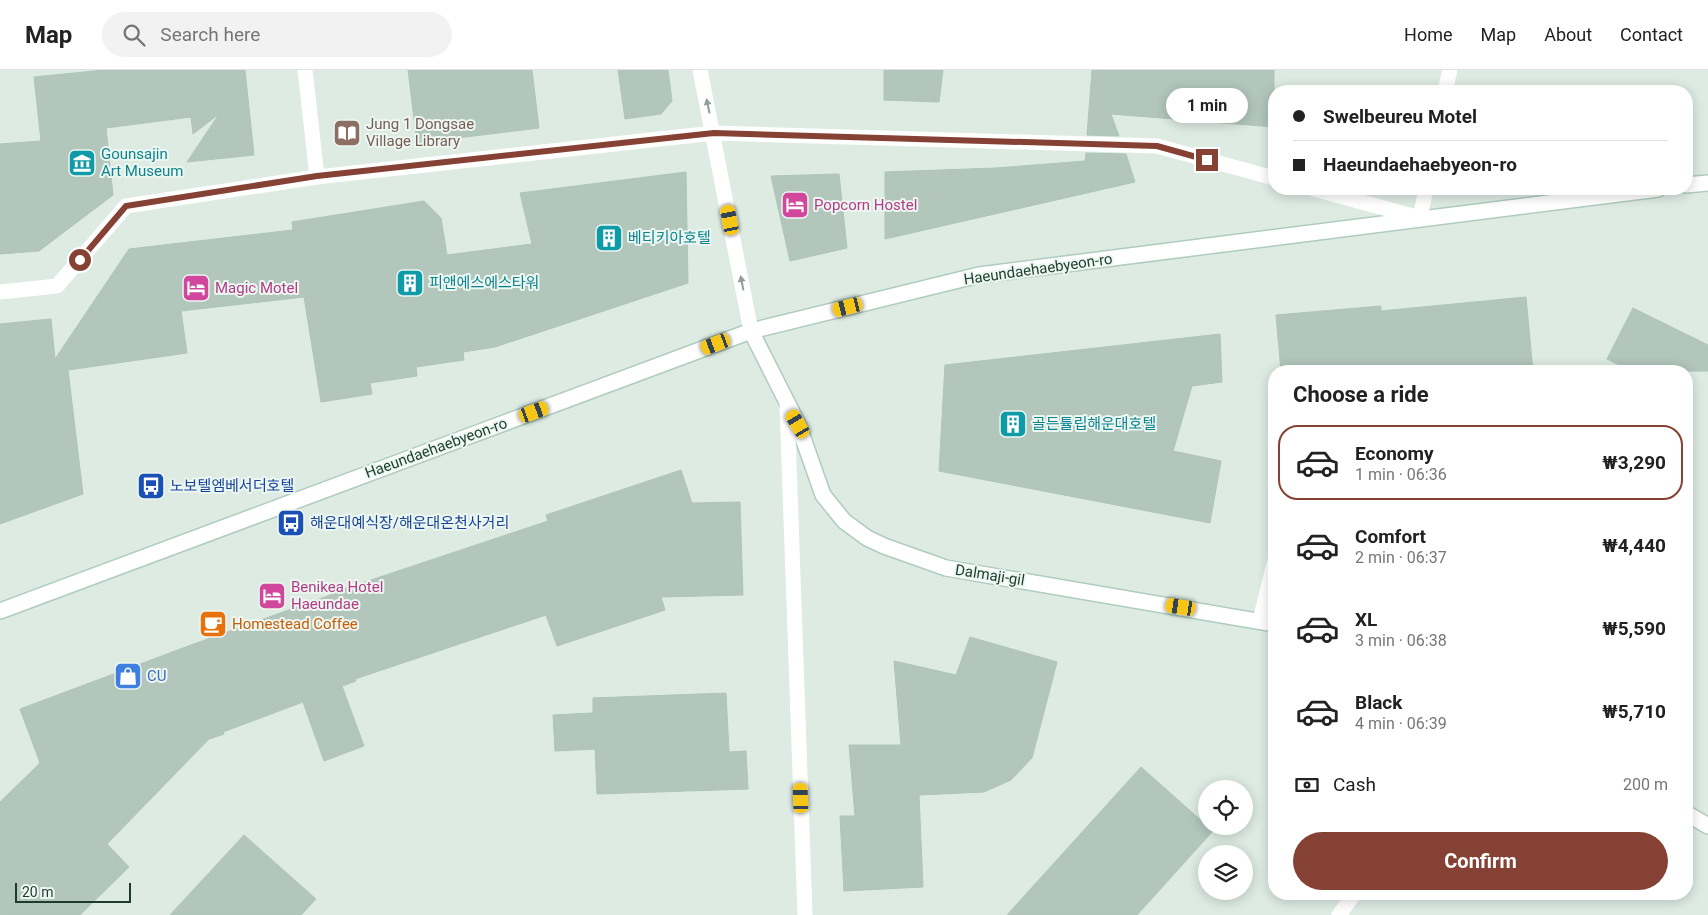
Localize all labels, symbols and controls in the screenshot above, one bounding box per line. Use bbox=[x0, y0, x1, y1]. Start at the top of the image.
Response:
search box bbox=[102, 12, 452, 57]
text: Map bbox=[25, 21, 72, 49]
icon: search bbox=[120, 21, 148, 49]
text: Search here bbox=[160, 23, 260, 46]
text: Home bbox=[1404, 24, 1453, 45]
text: Map bbox=[1481, 24, 1516, 45]
text: About bbox=[1544, 24, 1592, 45]
text: Contact bbox=[1620, 24, 1683, 45]
callout: 1 min bbox=[1166, 88, 1248, 122]
text: 1 min bbox=[1187, 96, 1227, 115]
one-way arrow bbox=[704, 98, 712, 113]
text: Swelbeureu Motel bbox=[1323, 105, 1477, 128]
place label: Jung 1 Dongsae Village Library bbox=[366, 115, 474, 150]
library icon: Jung 1 Dongsae Village Library bbox=[332, 118, 362, 148]
place label: Gounsajin Art Museum bbox=[101, 145, 183, 180]
museum icon: Gounsajin Art Museum bbox=[67, 148, 97, 178]
route end bbox=[1196, 149, 1218, 171]
text: Haeundaehaebyeon-ro bbox=[1323, 153, 1517, 176]
hotel icon: Popcorn Hostel bbox=[780, 190, 810, 220]
place label: Popcorn Hostel bbox=[814, 196, 917, 214]
car bbox=[719, 204, 740, 236]
building icon: 베티키아호텔 bbox=[594, 223, 624, 253]
place label: 베티키아호텔 bbox=[628, 229, 711, 247]
route start bbox=[69, 249, 91, 271]
street label: Haeundaehaebyeon-ro bbox=[962, 250, 1114, 288]
building icon: 피앤에스에스타워 bbox=[395, 268, 425, 298]
hotel icon: Magic Motel bbox=[181, 273, 211, 303]
place label: 피앤에스에스타워 bbox=[429, 274, 539, 292]
one-way arrow bbox=[737, 274, 745, 290]
place label: Magic Motel bbox=[215, 279, 298, 297]
car bbox=[831, 296, 864, 318]
car bbox=[699, 332, 732, 356]
text: Choose a ride bbox=[1293, 382, 1429, 407]
car bbox=[517, 400, 550, 424]
car bbox=[783, 407, 812, 441]
building icon: 골든튤립해운대호텔 bbox=[998, 409, 1028, 439]
street label: Haeundaehaebyeon-ro bbox=[362, 414, 510, 482]
place label: 골든튤립해운대호텔 bbox=[1032, 415, 1156, 433]
icon: car bbox=[1295, 440, 1340, 485]
text: Economy bbox=[1355, 442, 1434, 465]
text: ₩3,290 bbox=[1602, 451, 1666, 474]
text: 1 min · 06:36 bbox=[1355, 465, 1447, 484]
bus stop icon: 노보텔엠베서더호텔 bbox=[136, 471, 166, 501]
place label: 노보텔엠베서더호텔 bbox=[170, 477, 294, 495]
bus stop icon: 해운대예식장/해운대온천사거리 bbox=[276, 508, 306, 538]
place label: 해운대예식장/해운대온천사거리 bbox=[310, 514, 509, 532]
icon: car bbox=[1295, 523, 1340, 568]
text: Comfort bbox=[1355, 525, 1426, 548]
text: ₩4,440 bbox=[1602, 534, 1666, 557]
text: 2 min · 06:37 bbox=[1355, 548, 1447, 567]
street label: Dalmaji-gil bbox=[954, 561, 1026, 589]
place label: Benikea Hotel Haeundae bbox=[291, 578, 383, 613]
hotel icon: Benikea Hotel Haeundae bbox=[257, 581, 287, 611]
car bbox=[1165, 597, 1196, 617]
icon: car bbox=[1295, 606, 1340, 651]
text: XL bbox=[1355, 608, 1377, 631]
cafe icon: Homestead Coffee bbox=[198, 609, 228, 639]
place label: Homestead Coffee bbox=[232, 615, 358, 633]
text: ₩5,590 bbox=[1602, 617, 1666, 640]
text: 3 min · 06:38 bbox=[1355, 631, 1447, 650]
shop icon: CU bbox=[113, 661, 143, 691]
place label: CU bbox=[147, 667, 167, 685]
icon: car bbox=[1295, 689, 1340, 734]
text: Black bbox=[1355, 691, 1402, 714]
text: ₩5,710 bbox=[1602, 700, 1666, 723]
text: 4 min · 06:39 bbox=[1355, 714, 1447, 733]
icon: cash bbox=[1293, 771, 1321, 799]
text: Cash bbox=[1333, 773, 1376, 796]
text: 200 m bbox=[1623, 775, 1668, 794]
map controls bbox=[1198, 780, 1253, 900]
button: locate bbox=[1198, 780, 1253, 835]
car bbox=[792, 783, 809, 813]
button: Confirm bbox=[1293, 832, 1668, 890]
button: layers bbox=[1198, 845, 1253, 900]
scale bar bbox=[15, 880, 131, 903]
text: 20 m bbox=[22, 884, 54, 900]

